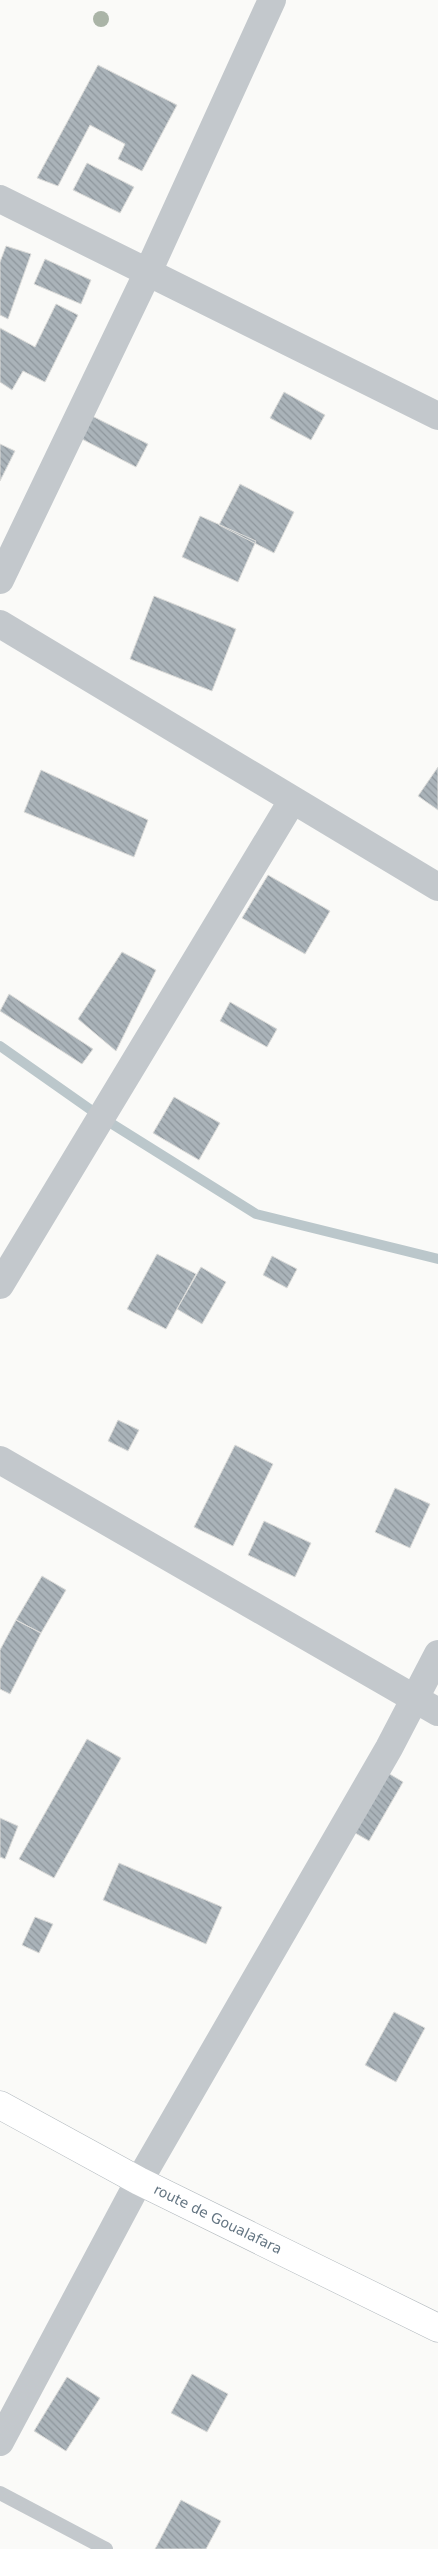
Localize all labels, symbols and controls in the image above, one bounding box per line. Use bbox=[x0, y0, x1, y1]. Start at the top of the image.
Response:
street label: route de Goualafara bbox=[151, 2181, 285, 2257]

